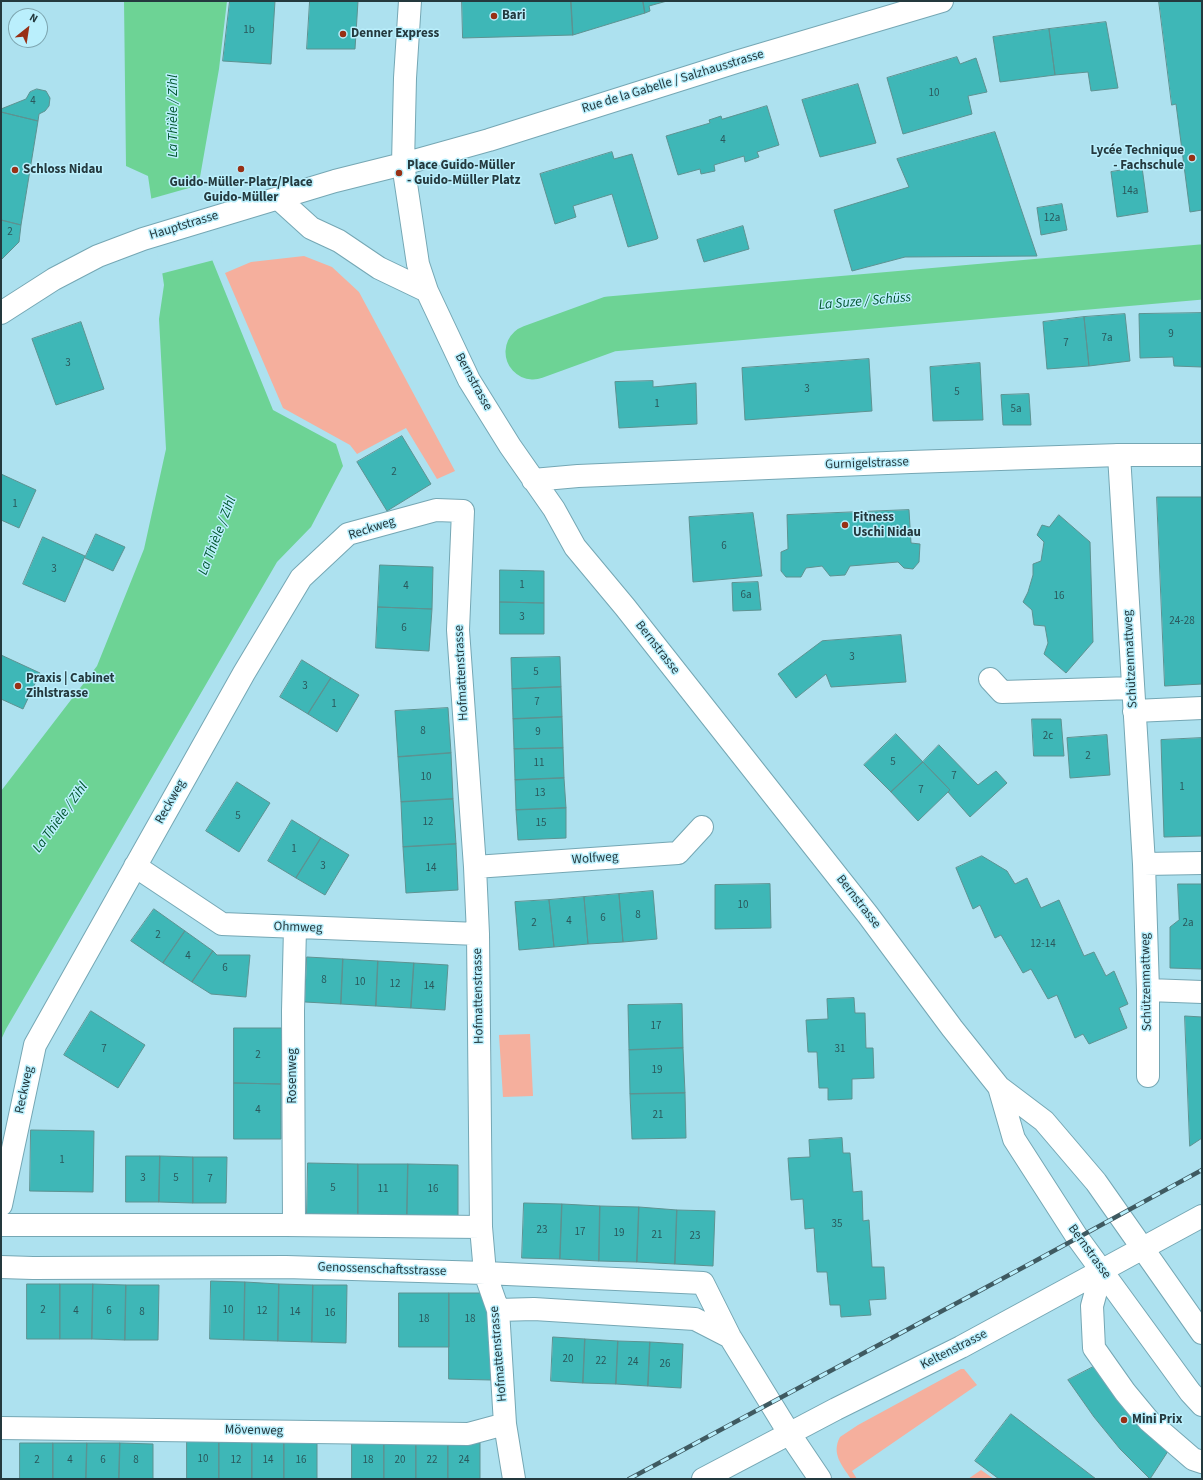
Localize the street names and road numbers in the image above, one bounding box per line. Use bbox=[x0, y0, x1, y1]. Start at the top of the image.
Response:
street label: Rue de la Gabelle / Salzhausstrasse bbox=[580, 47, 766, 117]
street label: Hauptstrasse bbox=[148, 208, 220, 244]
street label: Bernstrasse bbox=[451, 350, 495, 414]
street label: Gurnigelstrasse bbox=[825, 455, 909, 473]
street label: Reckweg bbox=[347, 514, 397, 544]
street label: Schützenmattweg bbox=[1121, 610, 1141, 708]
street label: Bernstrasse bbox=[631, 618, 683, 678]
street label: Hofmattenstrasse bbox=[452, 625, 472, 721]
street label: Reckweg bbox=[152, 777, 190, 827]
street label: Wolfweg bbox=[571, 850, 619, 868]
street label: Bernstrasse bbox=[832, 872, 884, 932]
street label: Ohmweg bbox=[273, 919, 323, 937]
street label: Schützenmattweg bbox=[1138, 933, 1156, 1031]
street label: Hofmattenstrasse bbox=[470, 948, 488, 1044]
street label: Rosenweg bbox=[285, 1048, 301, 1104]
street label: Reckweg bbox=[12, 1065, 38, 1115]
street label: Bernstrasse bbox=[1064, 1222, 1114, 1282]
street label: Genossenschaftsstrasse bbox=[317, 1260, 447, 1280]
street label: Hofmattenstrasse bbox=[487, 1305, 511, 1403]
street label: Keltenstrasse bbox=[918, 1327, 990, 1373]
street label: Mövenweg bbox=[225, 1423, 283, 1439]

